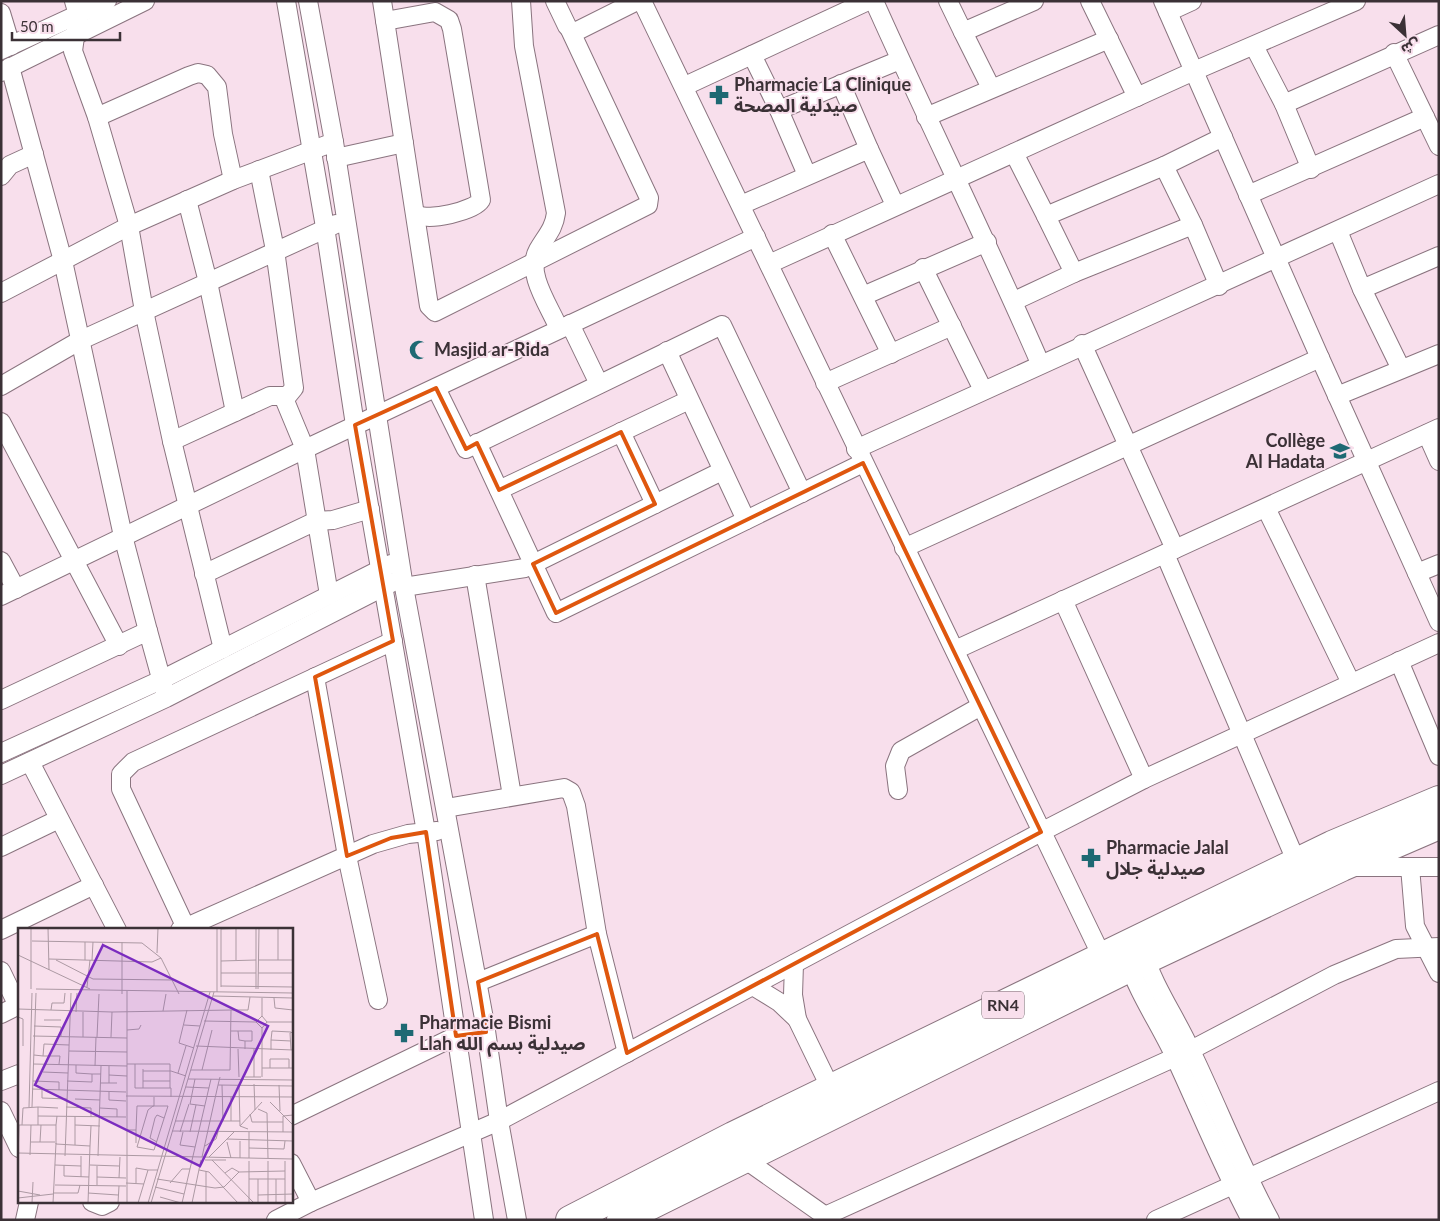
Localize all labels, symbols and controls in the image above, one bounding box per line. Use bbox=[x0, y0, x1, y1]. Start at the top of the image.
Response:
scale bar bbox=[12, 10, 120, 42]
north arrow bbox=[1380, 10, 1430, 60]
text: 50 m bbox=[20, 17, 54, 35]
text: ش bbox=[1399, 35, 1423, 59]
place label: Pharmacie La Clinique صيدلية المصحة bbox=[734, 73, 911, 116]
pharmacy icon: Pharmacie La Clinique صيدلية المصحة bbox=[708, 84, 730, 106]
place label: Masjid ar-Rida bbox=[434, 338, 549, 360]
mosque icon: Masjid ar-Rida bbox=[408, 339, 430, 361]
place label: Collège Al Hadata bbox=[1245, 429, 1325, 472]
school or university icon: Collège Al Hadata bbox=[1329, 440, 1351, 462]
place label: Pharmacie Jalal صيدلية جلال bbox=[1106, 836, 1229, 880]
pharmacy icon: Pharmacie Jalal صيدلية جلال bbox=[1080, 847, 1102, 869]
inset map bbox=[18, 928, 292, 1204]
road number: RN4 bbox=[982, 992, 1024, 1018]
place label: Pharmacie Bismi Llah صيدلية بسم الله bbox=[419, 1011, 586, 1057]
pharmacy icon: Pharmacie Bismi Llah صيدلية بسم الله bbox=[393, 1022, 415, 1044]

